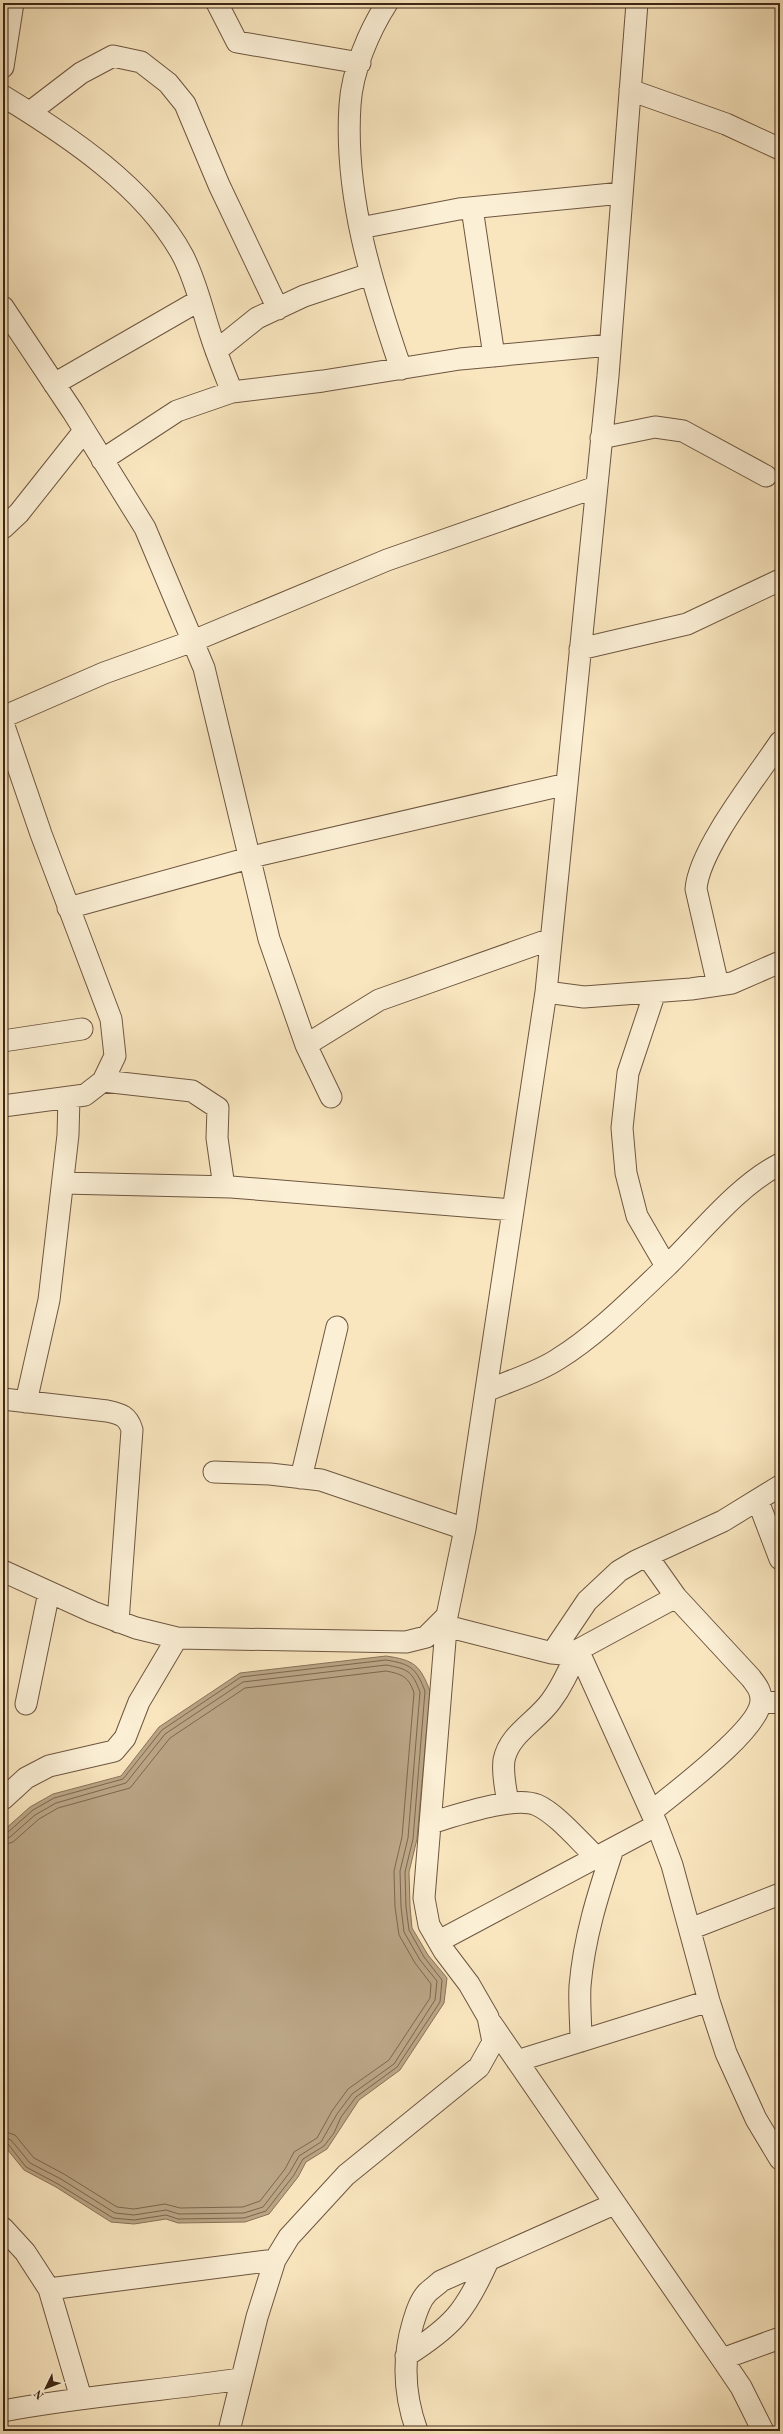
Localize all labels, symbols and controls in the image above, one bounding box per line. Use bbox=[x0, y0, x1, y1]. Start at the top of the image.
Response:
north arrow bbox=[26, 2368, 66, 2408]
text: N bbox=[32, 2387, 47, 2401]

